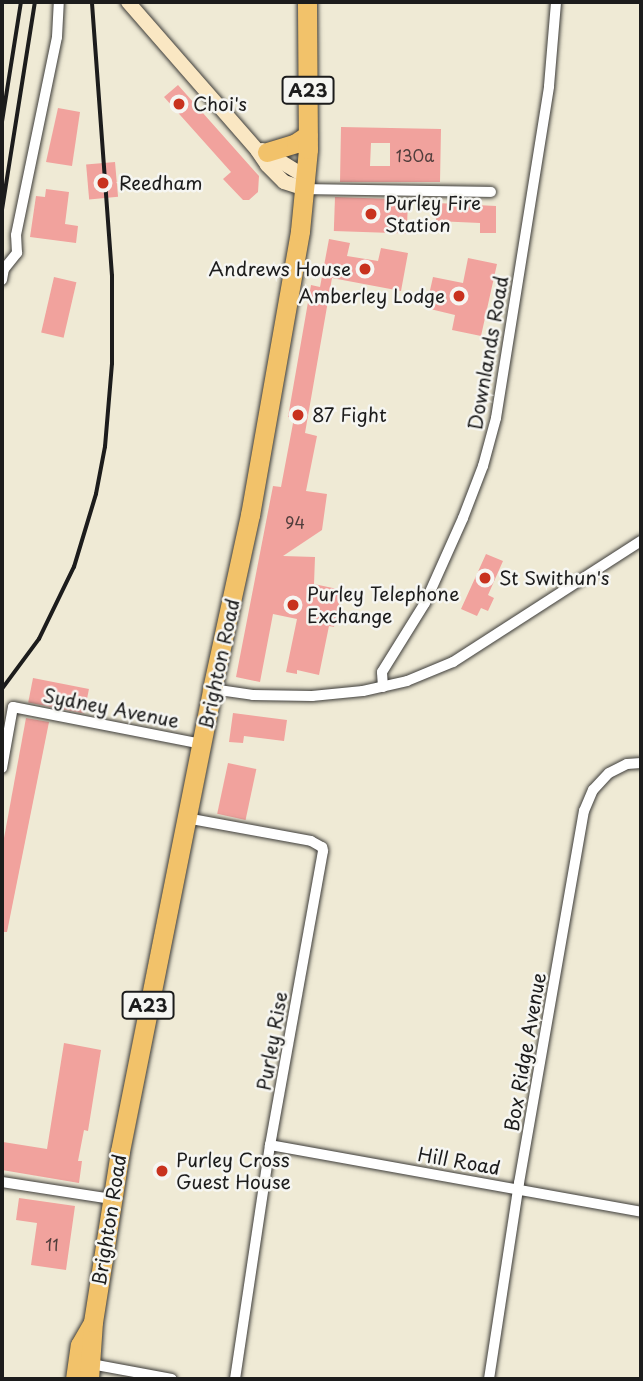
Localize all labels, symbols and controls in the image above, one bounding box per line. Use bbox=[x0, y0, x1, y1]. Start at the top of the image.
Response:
road number: A23 bbox=[280, 76, 336, 104]
place label: Choi's bbox=[193, 93, 247, 115]
marker: Choi's bbox=[171, 96, 187, 112]
house number: 130a bbox=[396, 145, 434, 165]
place label: Reedham bbox=[119, 172, 203, 194]
marker: Reedham bbox=[93, 173, 113, 193]
place label: Purley Fire Station bbox=[385, 192, 483, 236]
marker: Purley Fire Station bbox=[363, 206, 379, 222]
place label: Andrews House bbox=[209, 258, 351, 280]
marker: Andrews House bbox=[357, 261, 373, 277]
street label: Downlands Road bbox=[463, 275, 513, 431]
place label: Amberley Lodge bbox=[298, 285, 445, 307]
marker: Amberley Lodge bbox=[451, 288, 467, 304]
place label: 87 Fight bbox=[312, 404, 386, 426]
marker: 87 Fight bbox=[290, 407, 306, 423]
house number: 94 bbox=[285, 512, 305, 532]
place label: St Swithun's bbox=[499, 567, 609, 589]
marker: St Swithun's bbox=[477, 570, 493, 586]
place label: Purley Telephone Exchange bbox=[307, 583, 460, 627]
street label: Brighton Road bbox=[194, 597, 244, 731]
marker: Purley Telephone Exchange bbox=[285, 597, 301, 613]
street label: Sydney Avenue bbox=[41, 684, 181, 732]
street label: Box Ridge Avenue bbox=[500, 970, 550, 1134]
street label: Purley Rise bbox=[252, 989, 292, 1093]
road number: A23 bbox=[120, 990, 176, 1020]
street label: Hill Road bbox=[416, 1143, 502, 1179]
place label: Purley Cross Guest House bbox=[176, 1149, 291, 1193]
street label: Brighton Road bbox=[87, 1153, 131, 1287]
marker: Purley Cross Guest House bbox=[154, 1163, 170, 1179]
house number: 11 bbox=[45, 1234, 59, 1254]

